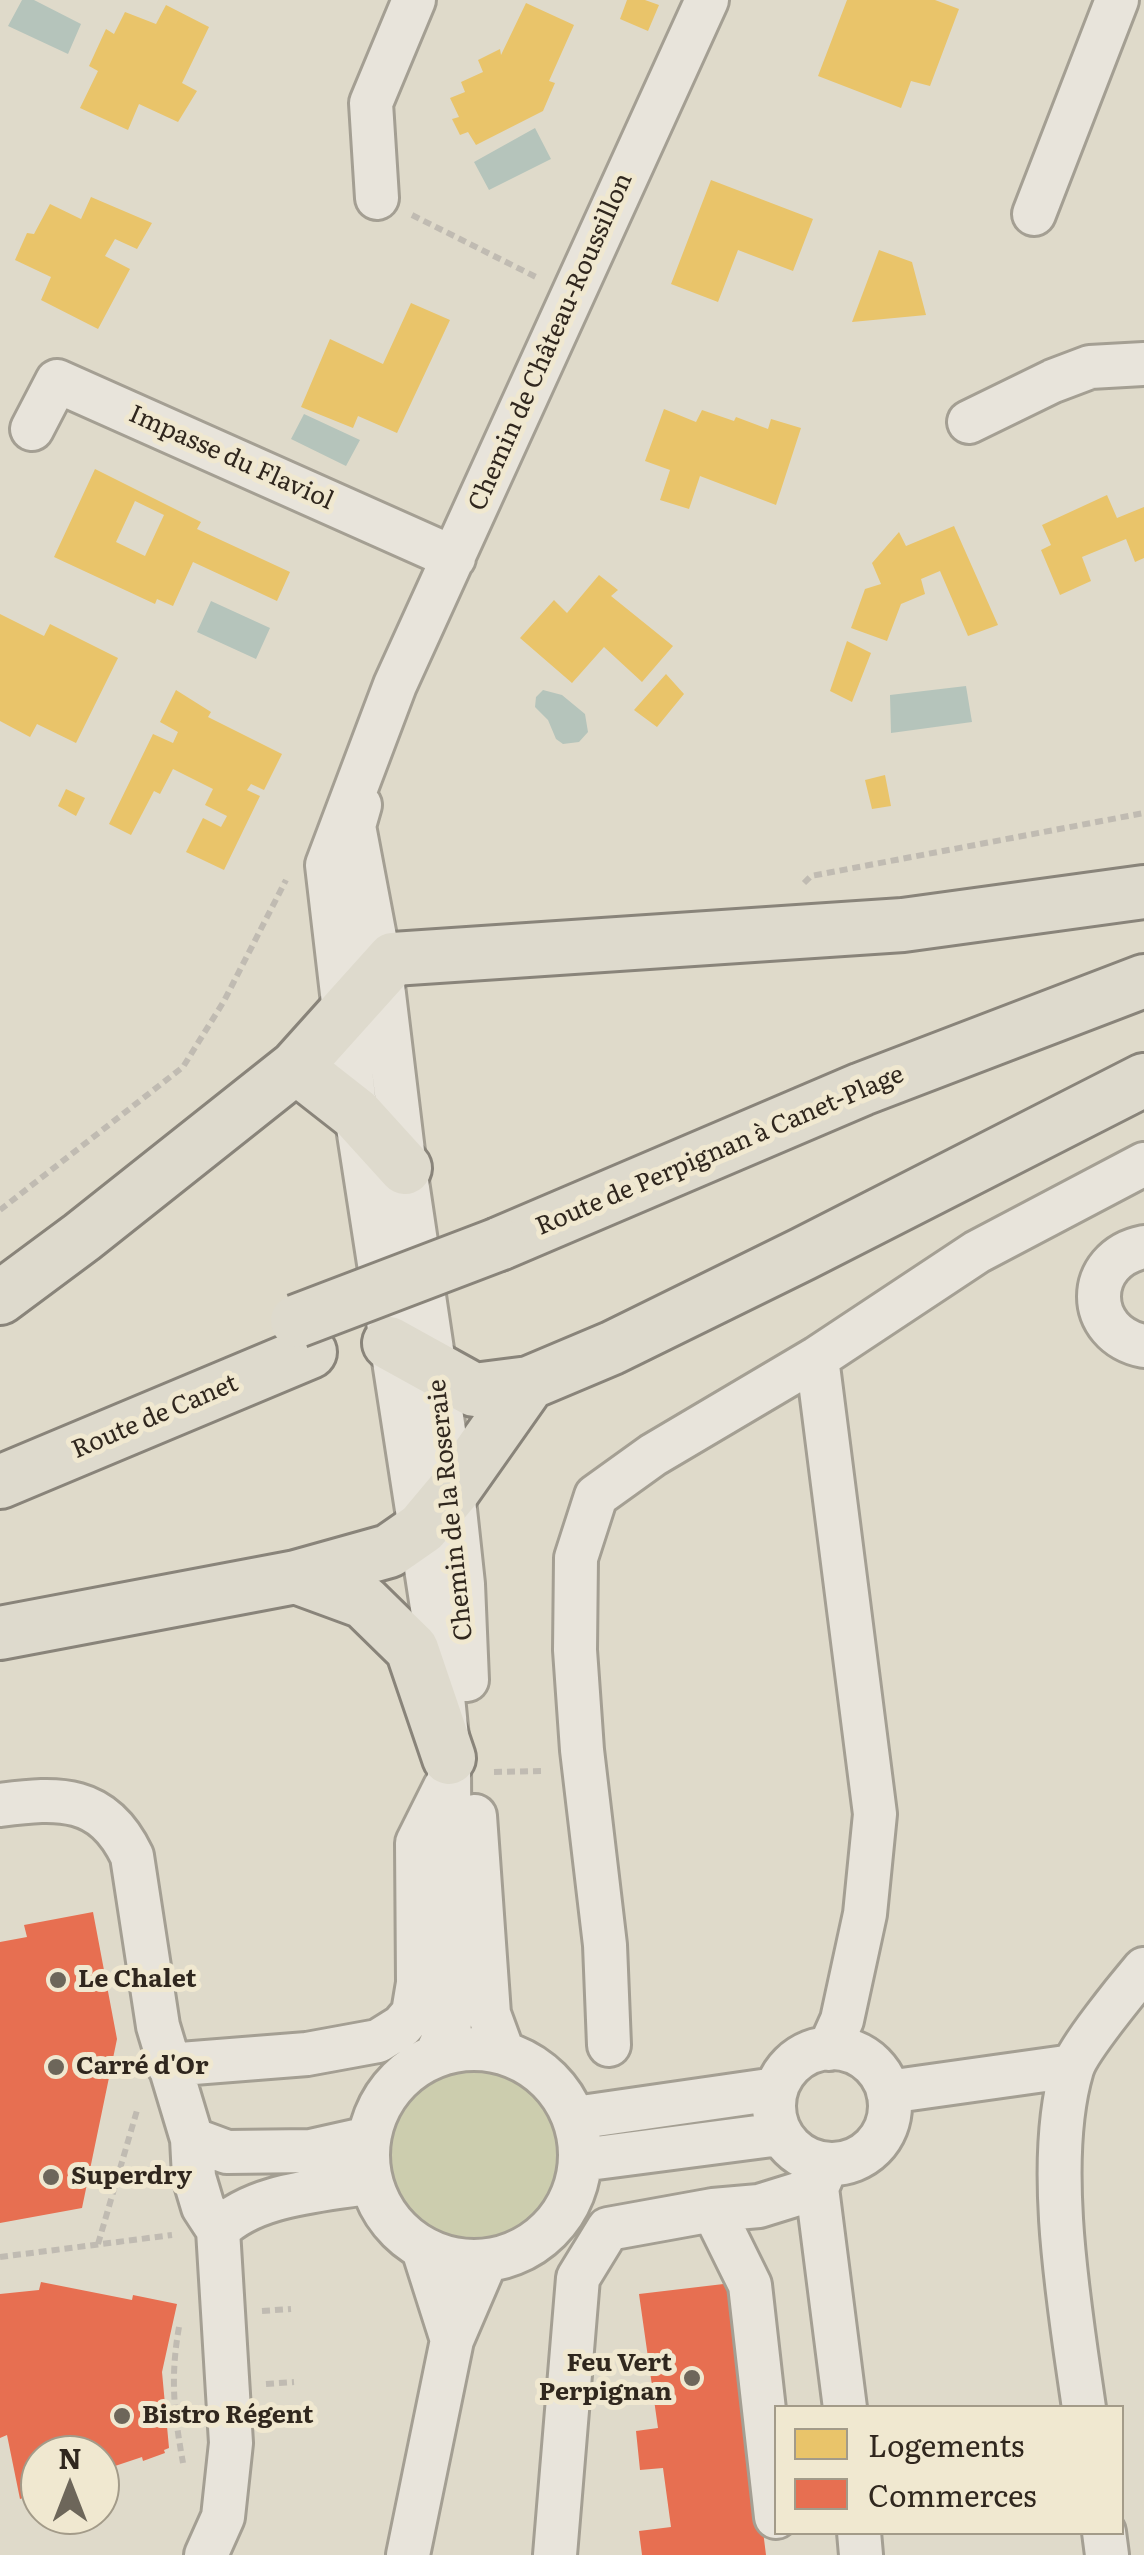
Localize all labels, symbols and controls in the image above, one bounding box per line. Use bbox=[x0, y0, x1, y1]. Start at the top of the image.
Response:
street label: Chemin de Château-Roussillon bbox=[463, 168, 639, 516]
street label: Impasse du Flaviol bbox=[124, 399, 338, 517]
street label: Route de Perpignan à Canet-Plage bbox=[531, 1060, 909, 1242]
street label: Route de Canet bbox=[67, 1369, 243, 1465]
street label: Chemin de la Roseraie bbox=[422, 1378, 480, 1642]
place label: Le Chalet bbox=[78, 1965, 196, 1995]
marker: Le Chalet bbox=[47, 1969, 69, 1991]
place label: Carré d'Or bbox=[76, 2052, 209, 2082]
marker: Carré d'Or bbox=[45, 2056, 67, 2078]
place label: Superdry bbox=[71, 2162, 192, 2192]
marker: Superdry bbox=[40, 2166, 62, 2188]
place label: Feu Vert Perpignan bbox=[539, 2349, 672, 2408]
marker: Feu Vert Perpignan bbox=[681, 2367, 703, 2389]
place label: Bistro Régent bbox=[142, 2401, 313, 2431]
marker: Bistro Régent bbox=[111, 2405, 133, 2427]
legend bbox=[774, 2405, 1124, 2535]
text: Logements bbox=[868, 2422, 1024, 2466]
north arrow bbox=[20, 2435, 120, 2535]
text: N bbox=[58, 2436, 82, 2478]
text: Commerces bbox=[868, 2472, 1037, 2516]

